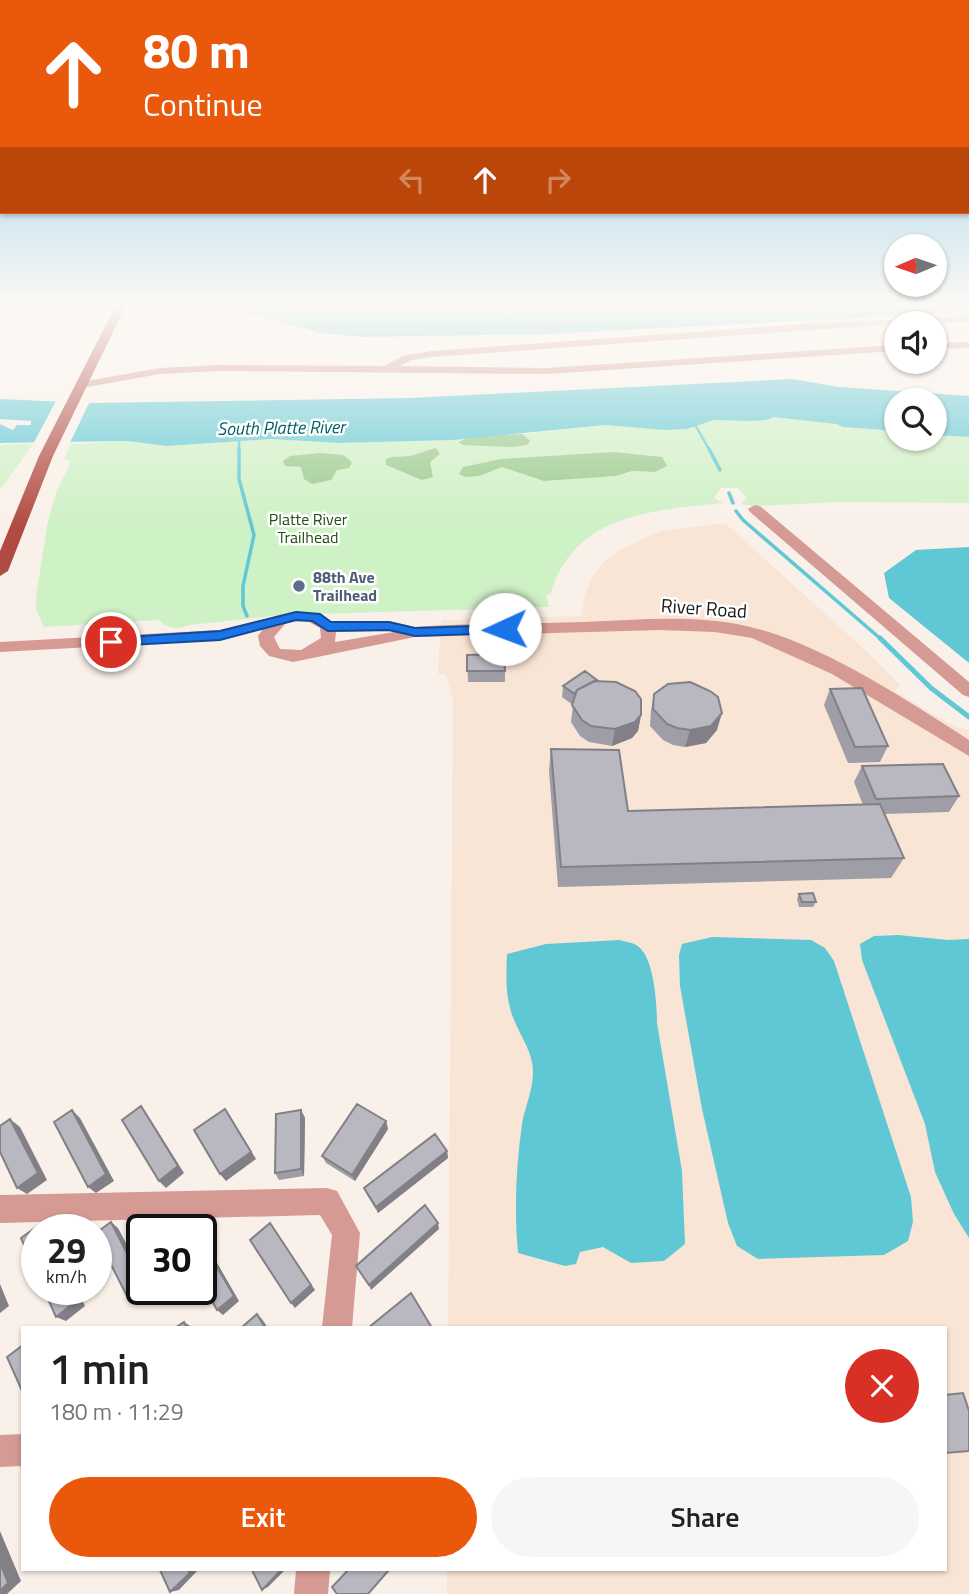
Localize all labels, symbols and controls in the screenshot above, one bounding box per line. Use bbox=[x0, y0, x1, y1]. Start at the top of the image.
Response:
text: 80 m bbox=[143, 12, 250, 87]
icon: ahead bbox=[28, 28, 119, 119]
text: Continue bbox=[143, 80, 263, 128]
icon: left bbox=[393, 161, 431, 199]
icon: ahead bbox=[466, 161, 504, 199]
icon: right bbox=[539, 161, 577, 199]
north arrow bbox=[884, 234, 947, 298]
map controls bbox=[884, 234, 947, 451]
button: sound bbox=[884, 311, 947, 374]
button: search bbox=[884, 388, 947, 451]
water label: South Platte River bbox=[217, 413, 347, 442]
park label: Platte River Trailhead bbox=[269, 507, 348, 549]
place label: 88th Ave Trailhead bbox=[313, 565, 377, 607]
marker: 88th Ave Trailhead bbox=[291, 578, 307, 594]
street label: River Road bbox=[660, 590, 748, 625]
position arrow bbox=[468, 592, 542, 666]
pin bbox=[81, 612, 141, 672]
icon: arrive bbox=[92, 623, 130, 661]
speed limit sign: 30 bbox=[126, 1214, 217, 1305]
text: 29 bbox=[47, 1223, 86, 1277]
text: km/h bbox=[46, 1263, 87, 1290]
text: 1 min bbox=[49, 1336, 150, 1400]
button: close bbox=[845, 1349, 919, 1423]
text: 180 m · 11:29 bbox=[49, 1394, 184, 1429]
button: Exit bbox=[49, 1477, 477, 1557]
button: Share bbox=[491, 1477, 919, 1557]

